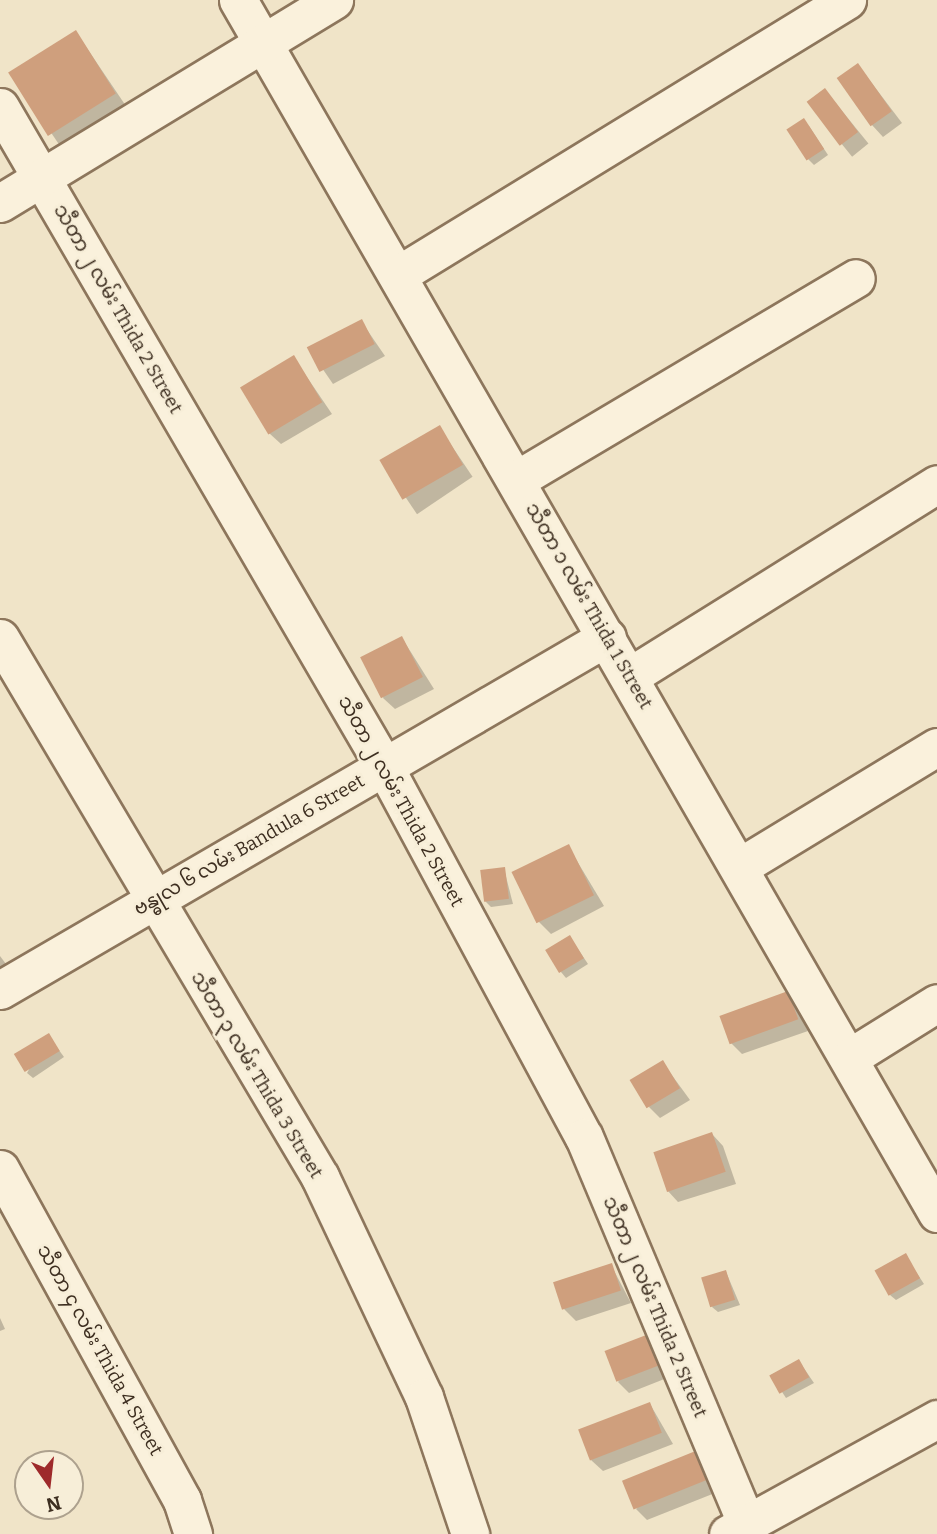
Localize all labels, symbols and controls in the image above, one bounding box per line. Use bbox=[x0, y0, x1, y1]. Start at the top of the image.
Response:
street label: သီတာ ၂ လမ်း Thida 2 Street bbox=[49, 200, 187, 418]
street label: သီတာ ၁ လမ်း Thida 1 Street bbox=[521, 499, 657, 713]
street label: သီတာ ၂ လမ်း Thida 2 Street bbox=[333, 691, 469, 911]
street label: ဗန္ဓုလ ၆ လမ်း Bandula 6 Street bbox=[130, 770, 368, 920]
street label: သီတာ ၃ လမ်း Thida 3 Street bbox=[186, 967, 328, 1183]
street label: သီတာ ၂ လမ်း Thida 2 Street bbox=[598, 1193, 712, 1421]
street label: သီတာ ၄ လမ်း Thida 4 Street bbox=[32, 1241, 168, 1459]
north arrow bbox=[14, 1450, 84, 1520]
text: N bbox=[44, 1491, 64, 1517]

